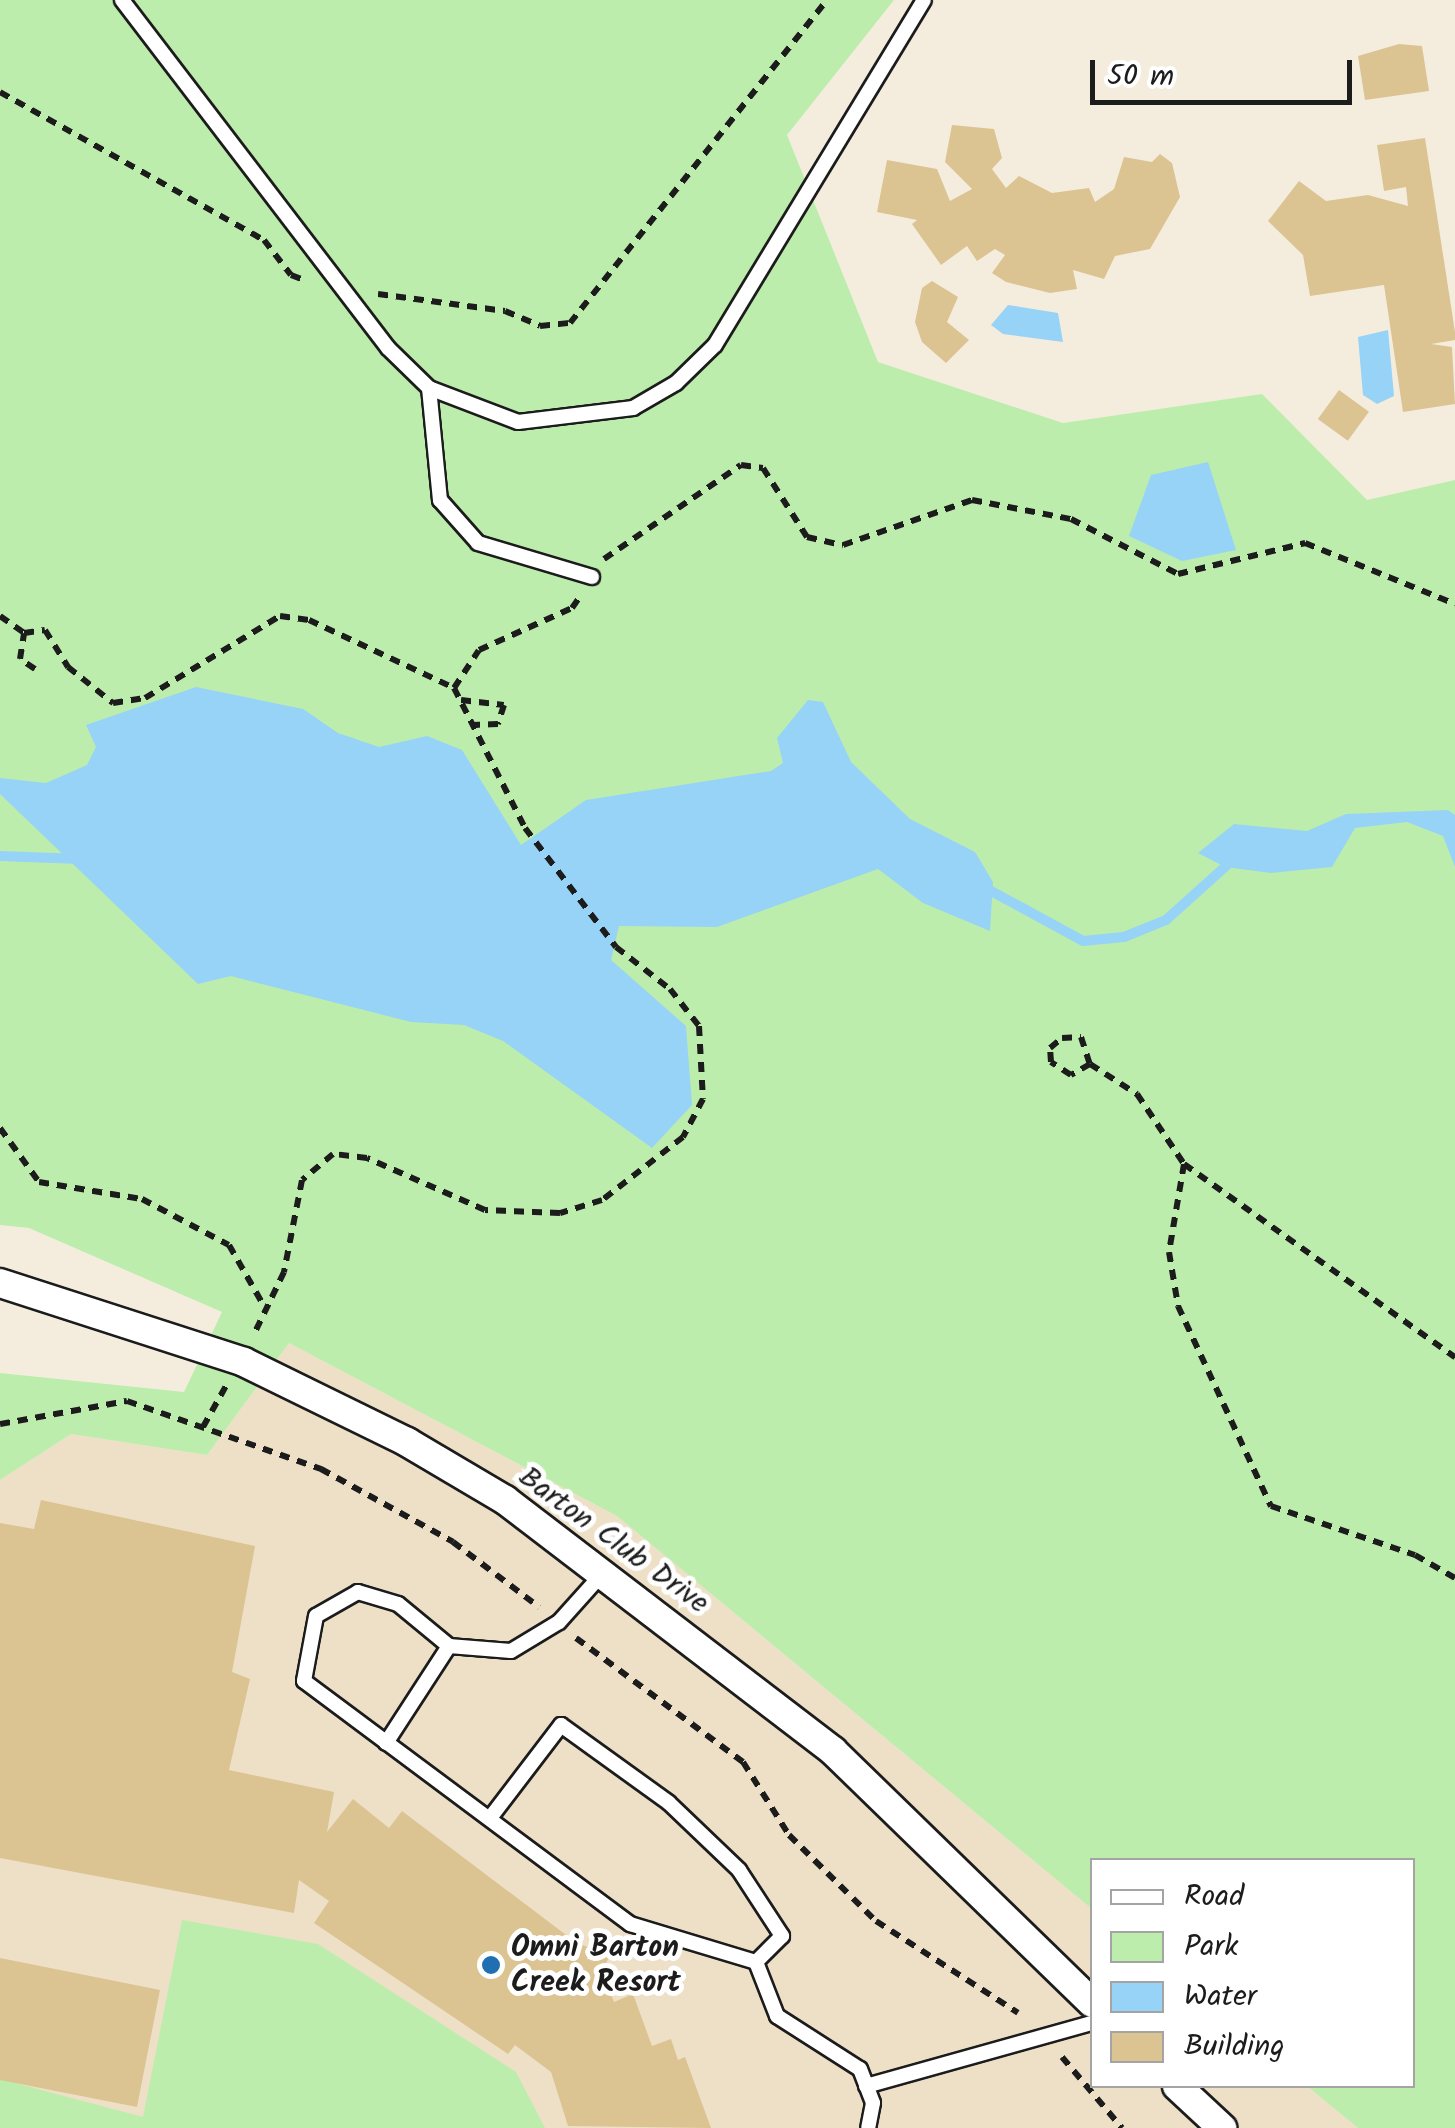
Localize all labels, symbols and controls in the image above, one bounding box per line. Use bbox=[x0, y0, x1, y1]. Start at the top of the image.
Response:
scale bar bbox=[1095, 40, 1358, 102]
text: 50 m bbox=[1107, 53, 1174, 101]
street label: Barton Club Drive bbox=[511, 1460, 715, 1622]
legend bbox=[1090, 1858, 1415, 2088]
text: Road bbox=[1184, 1873, 1244, 1921]
text: Park bbox=[1184, 1923, 1238, 1971]
place label: Omni Barton Creek Resort bbox=[511, 1930, 681, 2000]
marker: Omni Barton Creek Resort bbox=[480, 1954, 502, 1976]
text: Water bbox=[1184, 1973, 1257, 2021]
text: Building bbox=[1184, 2023, 1284, 2071]

